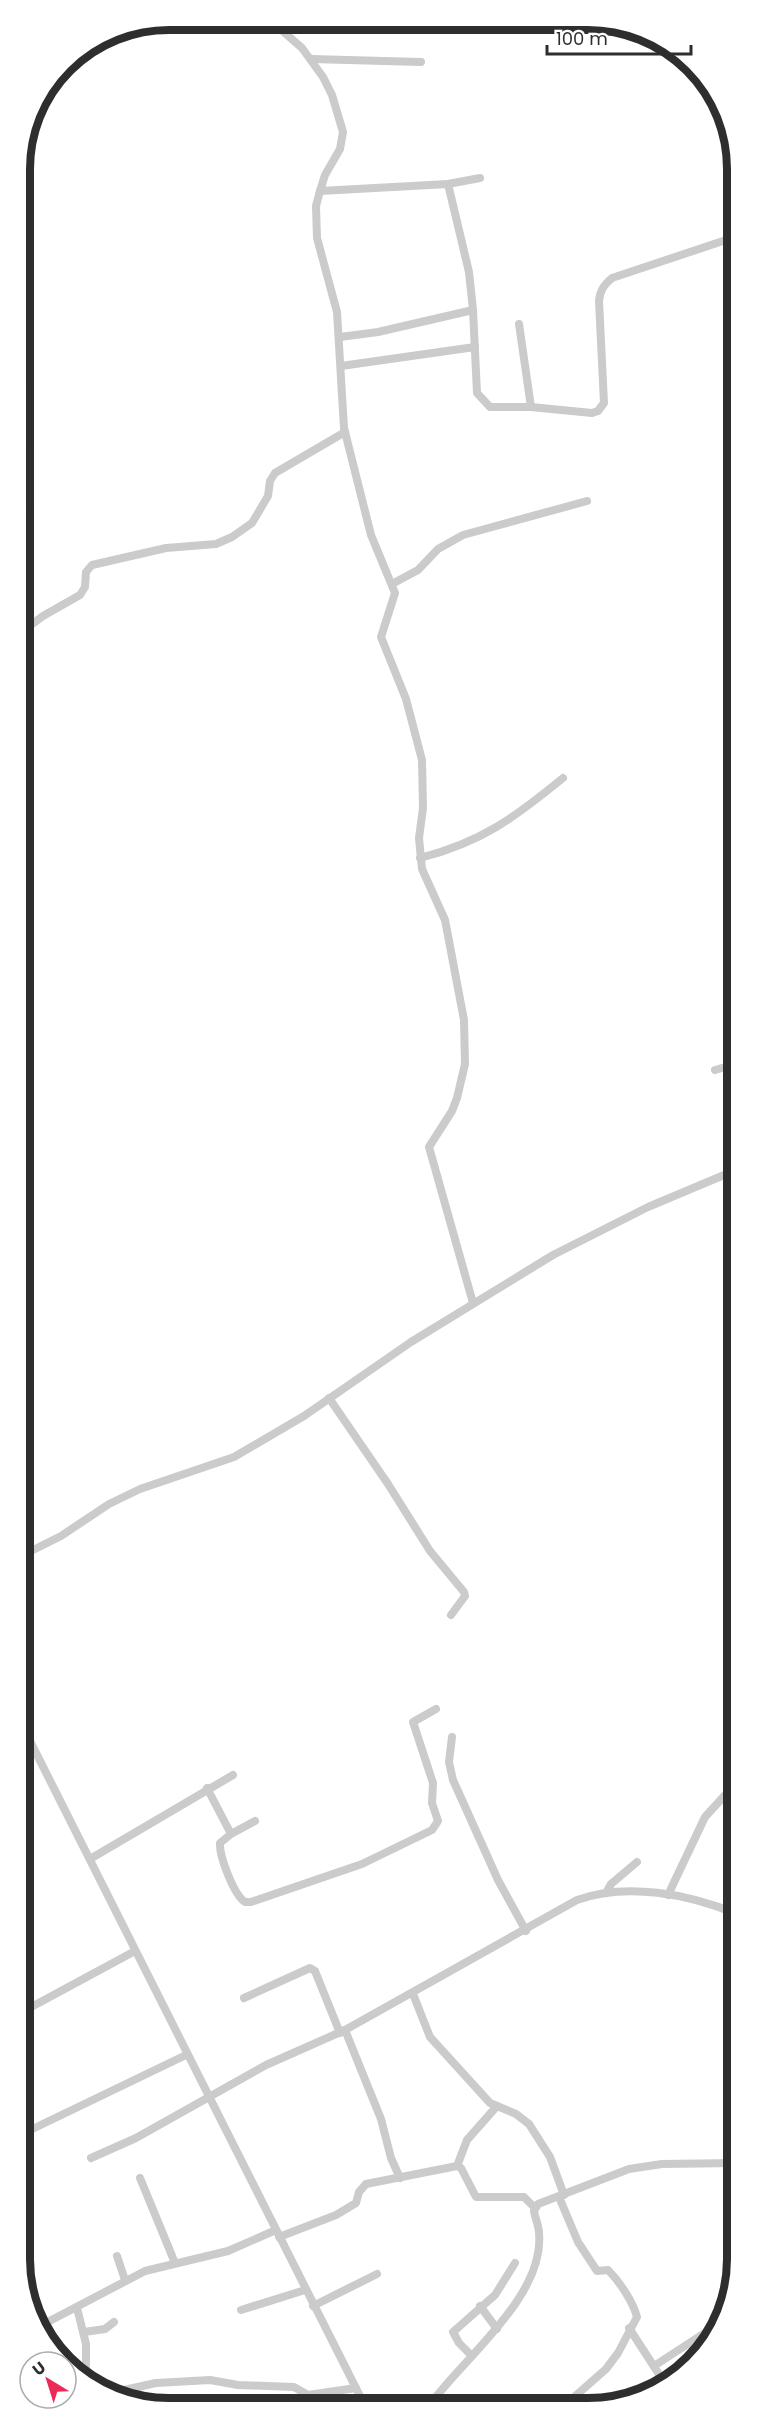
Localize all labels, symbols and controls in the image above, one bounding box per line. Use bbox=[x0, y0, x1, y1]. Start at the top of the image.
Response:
scale bar bbox=[547, 18, 691, 56]
text: 100 m bbox=[556, 26, 608, 51]
north arrow bbox=[18, 2350, 78, 2410]
text: U bbox=[28, 2356, 51, 2381]

